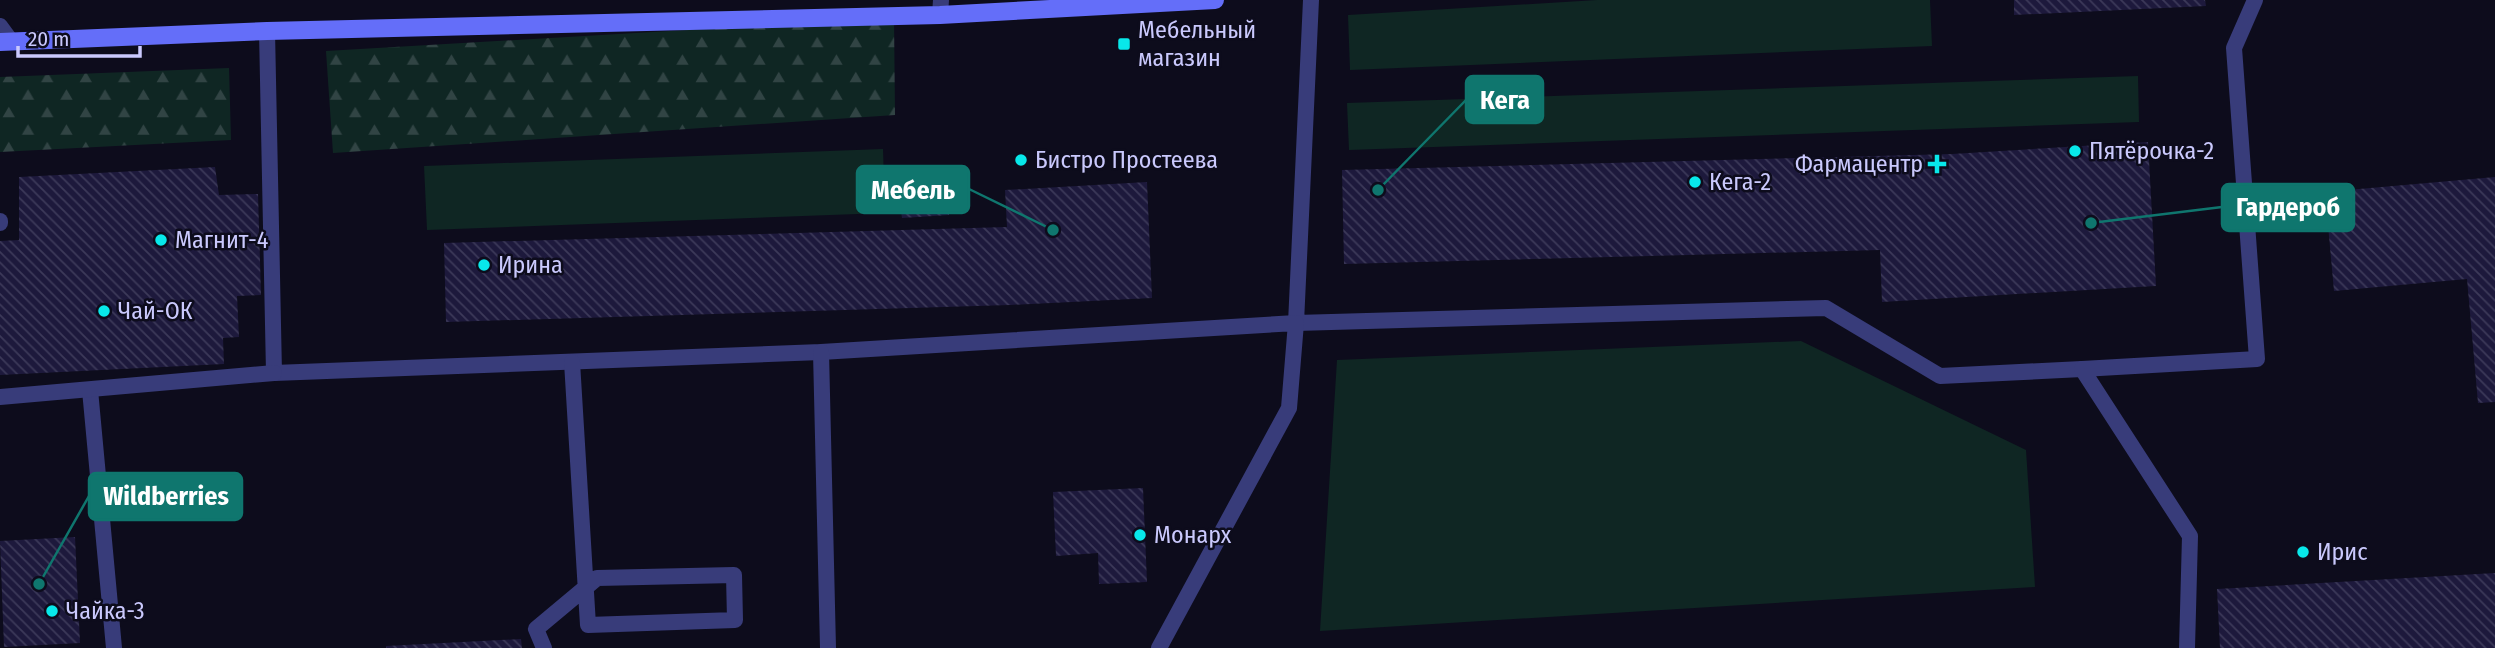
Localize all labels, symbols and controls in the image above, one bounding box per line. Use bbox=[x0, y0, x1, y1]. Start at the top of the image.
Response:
scale bar bbox=[18, 14, 140, 58]
place label: Мебельный магазин bbox=[1138, 16, 1256, 72]
text: 20 m bbox=[28, 26, 69, 52]
marker: Мебельный магазин bbox=[1116, 36, 1132, 52]
callout: Кега bbox=[1466, 76, 1543, 123]
text: Кега bbox=[1480, 85, 1530, 116]
place label: Пятёрочка-2 bbox=[2089, 137, 2214, 165]
marker: Пятёрочка-2 bbox=[2067, 143, 2083, 159]
place label: Бистро Простеева bbox=[1035, 146, 1218, 174]
place label: Фармацентр bbox=[1795, 150, 1923, 178]
marker: Бистро Простеева bbox=[1013, 152, 1029, 168]
marker: Фармацентр bbox=[1929, 156, 1945, 172]
callout: Мебель bbox=[857, 166, 969, 213]
place label: Кега-2 bbox=[1709, 168, 1771, 196]
marker: Кега-2 bbox=[1687, 174, 1703, 190]
text: Мебель bbox=[871, 175, 956, 206]
callout: Гардероб bbox=[2222, 184, 2354, 231]
text: Гардероб bbox=[2236, 192, 2340, 223]
place label: Магнит-4 bbox=[175, 226, 268, 254]
marker: Магнит-4 bbox=[153, 232, 169, 248]
place label: Ирина bbox=[498, 251, 563, 279]
marker: Ирина bbox=[476, 257, 492, 273]
place label: Чай-ОК bbox=[118, 297, 193, 325]
marker: Чай-ОК bbox=[96, 303, 112, 319]
callout: Wildberries bbox=[89, 473, 242, 520]
text: Wildberries bbox=[103, 481, 229, 512]
place label: Монарх bbox=[1154, 521, 1232, 549]
marker: Монарх bbox=[1132, 527, 1148, 543]
place label: Ирис bbox=[2317, 538, 2368, 566]
marker: Ирис bbox=[2295, 544, 2311, 560]
place label: Чайка-3 bbox=[66, 597, 144, 625]
marker: Чайка-3 bbox=[44, 603, 60, 619]

